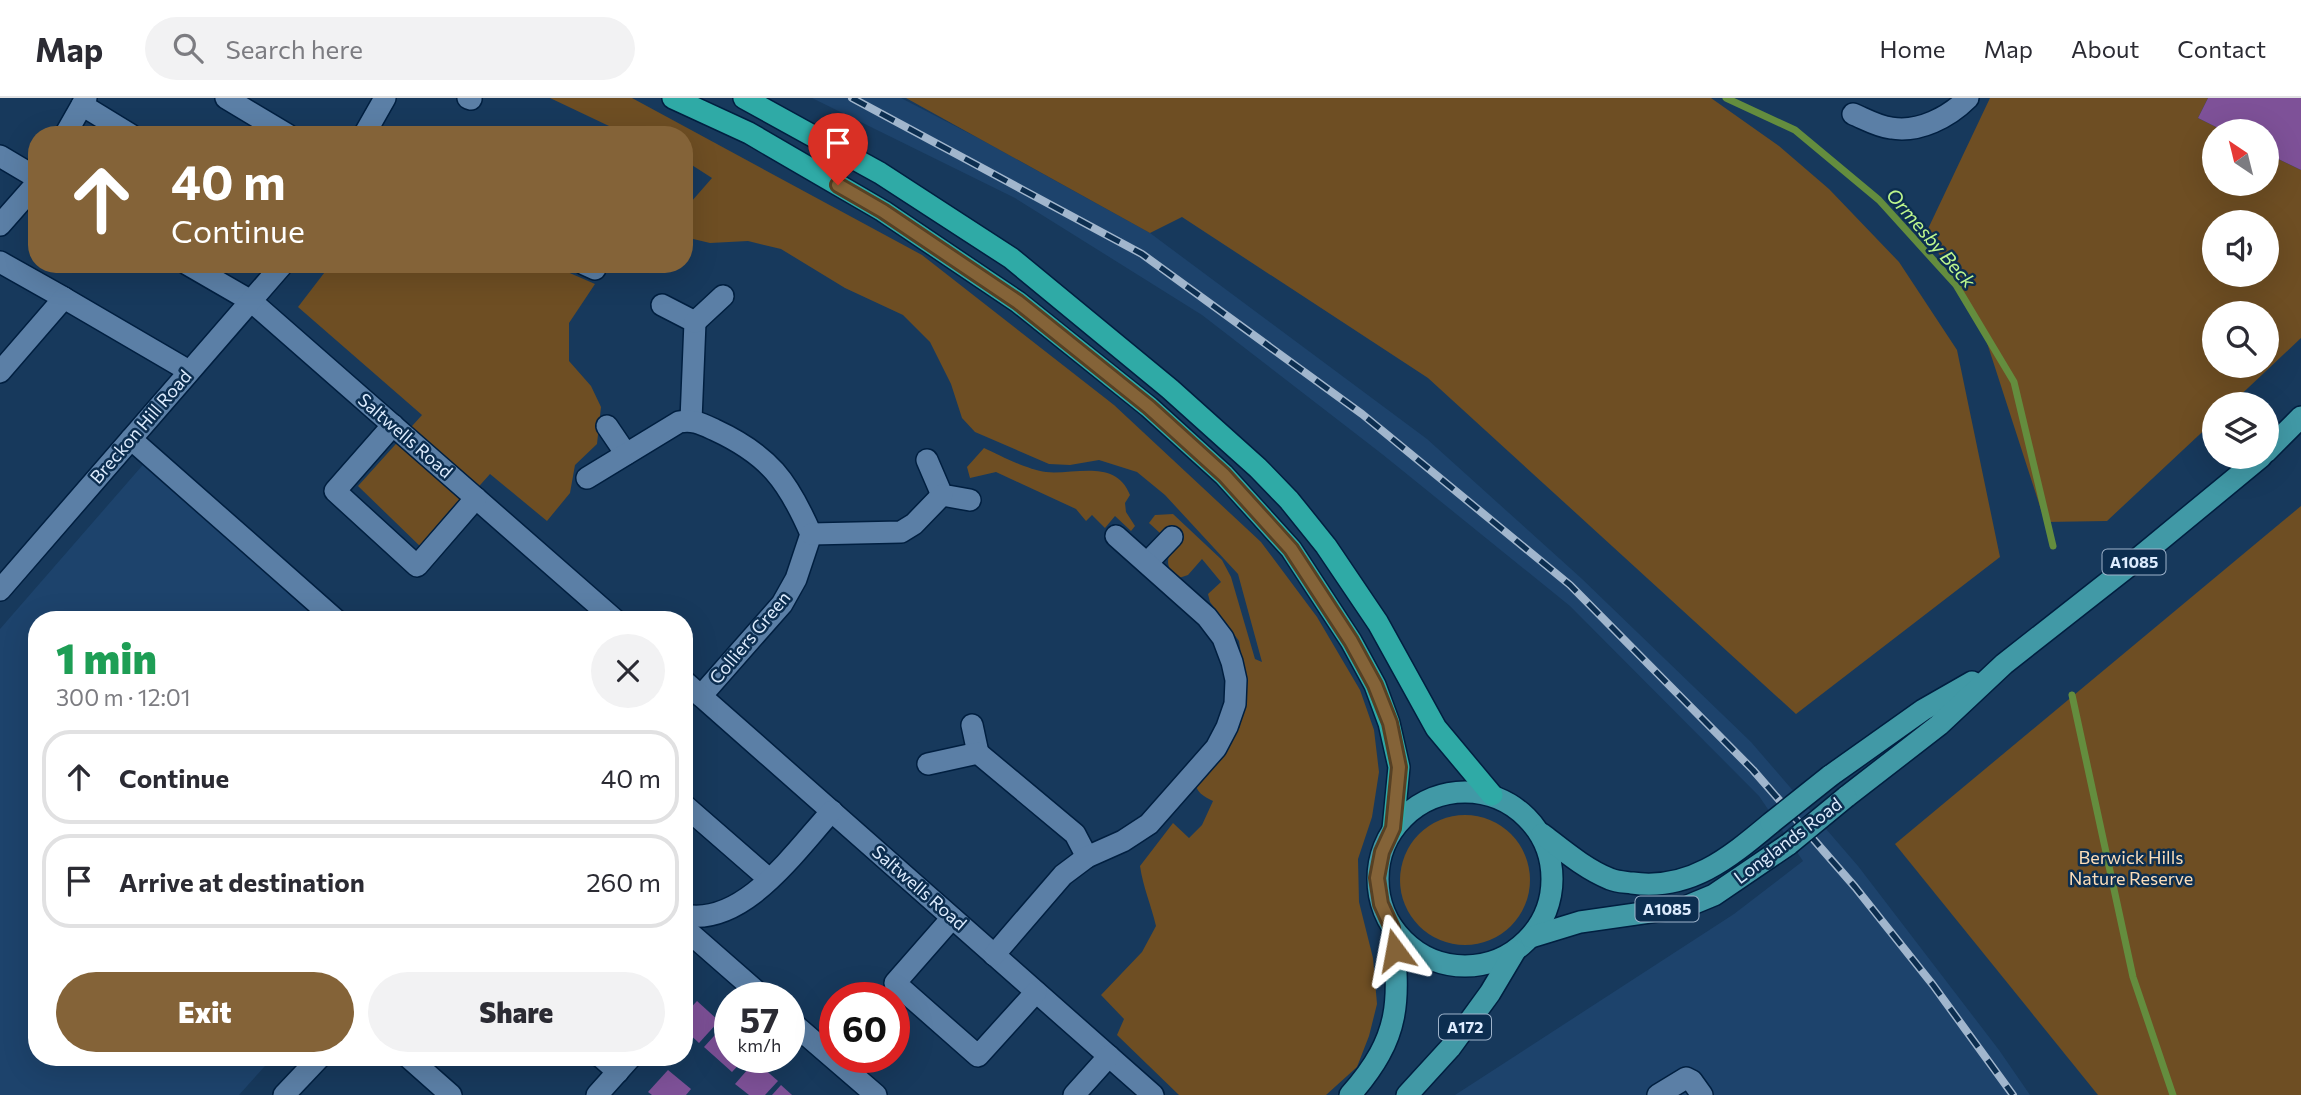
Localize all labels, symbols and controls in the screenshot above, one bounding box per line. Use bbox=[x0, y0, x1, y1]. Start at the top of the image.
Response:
search box bbox=[145, 17, 635, 80]
text: Map bbox=[35, 28, 103, 69]
icon: search bbox=[169, 29, 207, 67]
text: Search here bbox=[225, 33, 363, 64]
text: Home bbox=[1880, 34, 1946, 63]
text: Map bbox=[1984, 34, 2033, 63]
text: About bbox=[2071, 34, 2139, 63]
text: Contact bbox=[2177, 34, 2266, 63]
pin bbox=[808, 113, 868, 185]
north arrow bbox=[2202, 119, 2278, 196]
map controls bbox=[2202, 119, 2279, 469]
icon: arrive bbox=[819, 124, 857, 162]
text: 40 m bbox=[171, 150, 286, 210]
icon: ahead bbox=[56, 154, 147, 245]
water label: Ormesby Beck bbox=[1882, 183, 1981, 293]
text: Continue bbox=[171, 210, 305, 250]
button: sound bbox=[2202, 210, 2279, 287]
button: search bbox=[2202, 301, 2279, 378]
street label: Breckon Hill Road bbox=[85, 365, 196, 488]
street label: Saltwells Road bbox=[354, 388, 458, 482]
button: layers bbox=[2202, 392, 2279, 469]
road number: A1085 bbox=[2102, 550, 2166, 575]
street label: Colliers Green bbox=[704, 587, 794, 688]
text: 1 min bbox=[56, 631, 157, 683]
button: close bbox=[591, 634, 665, 708]
text: 300 m · 12:01 bbox=[56, 683, 191, 711]
icon: ahead bbox=[60, 758, 98, 796]
text: Continue bbox=[119, 762, 229, 793]
text: 40 m bbox=[601, 762, 661, 793]
street label: Longlands Road bbox=[1729, 792, 1846, 888]
street label: Saltwells Road bbox=[868, 840, 972, 934]
park label: Berwick Hills Nature Reserve bbox=[2069, 846, 2193, 889]
icon: arrive bbox=[60, 862, 98, 900]
text: Arrive at destination bbox=[119, 866, 365, 897]
text: 260 m bbox=[586, 866, 661, 897]
road number: A1085 bbox=[1636, 896, 1698, 922]
position arrow bbox=[1358, 913, 1432, 987]
button: Exit bbox=[56, 972, 354, 1052]
button: Share bbox=[368, 972, 665, 1052]
speed limit sign: 60 bbox=[819, 982, 910, 1073]
text: 57 bbox=[740, 997, 779, 1040]
road number: A172 bbox=[1439, 1015, 1491, 1040]
text: km/h bbox=[738, 1034, 781, 1056]

